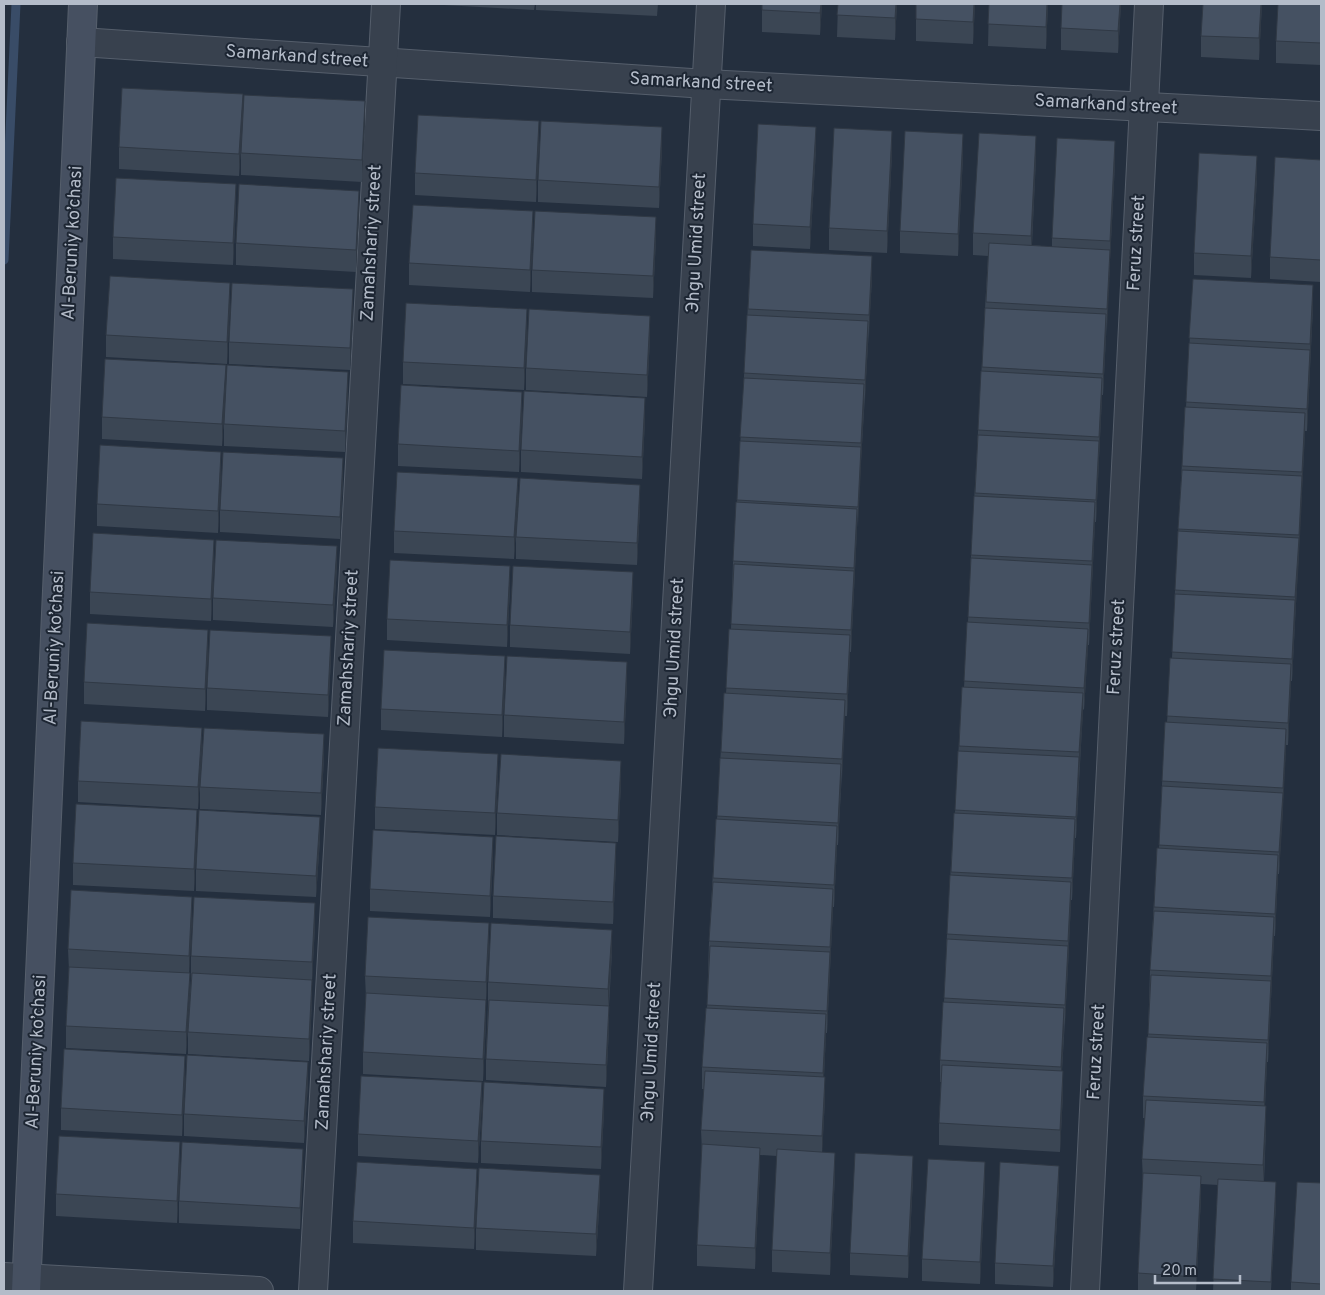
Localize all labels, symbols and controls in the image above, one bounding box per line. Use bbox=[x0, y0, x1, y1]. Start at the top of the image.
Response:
street label: Samarkand street bbox=[225, 41, 369, 73]
street label: Samarkand street bbox=[629, 68, 773, 98]
street label: Samarkand street bbox=[1034, 90, 1178, 120]
street label: Zamahshariy street bbox=[356, 164, 388, 322]
street label: Al-Beruniy ko’chasi bbox=[57, 165, 89, 321]
street label: Эhgu Umid street bbox=[682, 172, 712, 314]
street label: Feruz street bbox=[1123, 194, 1151, 292]
street label: Zamahshariy street bbox=[333, 569, 365, 727]
street label: Al-Beruniy ko’chasi bbox=[39, 570, 71, 726]
street label: Эhgu Umid street bbox=[660, 577, 690, 719]
street label: Feruz street bbox=[1103, 598, 1131, 696]
street label: Zamahshariy street bbox=[311, 973, 343, 1131]
street label: Al-Beruniy ko’chasi bbox=[21, 974, 53, 1130]
street label: Эhgu Umid street bbox=[637, 981, 667, 1123]
street label: Feruz street bbox=[1083, 1003, 1111, 1101]
scale bar bbox=[1155, 1252, 1240, 1284]
text: 20 m bbox=[1162, 1262, 1197, 1281]

